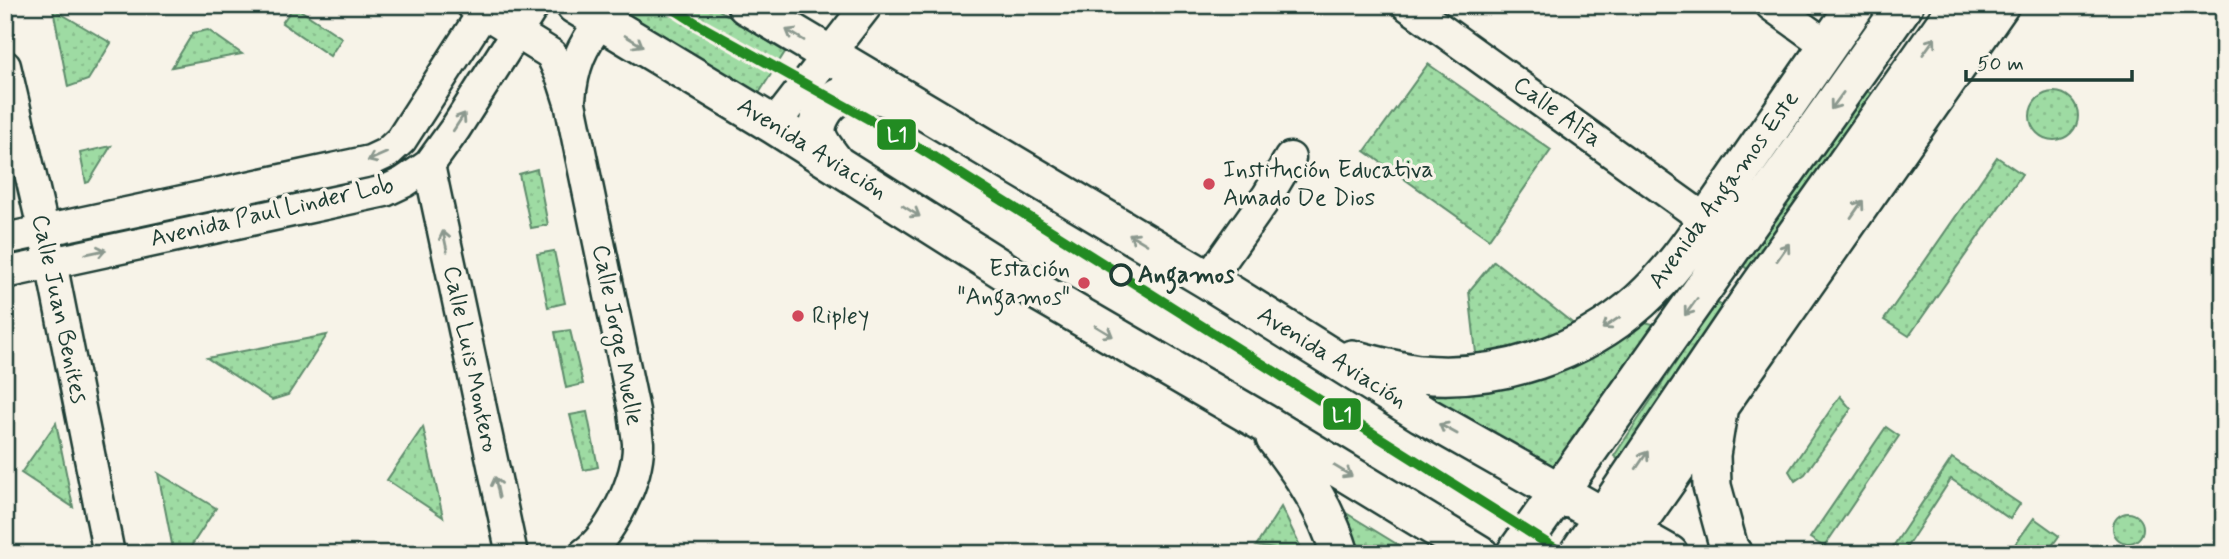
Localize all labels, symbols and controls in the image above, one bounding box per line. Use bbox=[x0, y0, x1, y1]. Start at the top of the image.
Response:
one-way arrow bbox=[786, 27, 806, 41]
one-way arrow bbox=[623, 34, 643, 48]
one-way arrow bbox=[1922, 37, 1936, 56]
scale bar bbox=[1966, 38, 2133, 82]
text: 50 m bbox=[1977, 50, 2024, 78]
street label: Calle Alfa bbox=[1506, 69, 1608, 155]
street label: Avenida Angamos Este bbox=[1642, 85, 1809, 297]
street label: Avenida Aviación bbox=[731, 91, 893, 207]
one-way arrow bbox=[1830, 91, 1844, 110]
one-way arrow bbox=[451, 113, 466, 132]
line badge: L1 bbox=[876, 118, 917, 151]
text: L1 bbox=[887, 123, 907, 148]
one-way arrow bbox=[367, 151, 388, 164]
place label: Institución Educativa Amado De Dios bbox=[1223, 155, 1434, 214]
street label: Avenida Paul Linder Lob bbox=[147, 169, 397, 255]
marker: Institución Educativa Amado De Dios bbox=[1201, 176, 1217, 192]
one-way arrow bbox=[1850, 200, 1864, 219]
one-way arrow bbox=[901, 204, 920, 219]
street label: Calle Juan Benites bbox=[24, 212, 94, 406]
one-way arrow bbox=[437, 230, 451, 253]
one-way arrow bbox=[1128, 232, 1148, 246]
street label: Calle Jorge Muelle bbox=[582, 242, 650, 429]
one-way arrow bbox=[1776, 243, 1791, 262]
one-way arrow bbox=[84, 245, 107, 259]
place label: Estación "Angamos" bbox=[958, 254, 1070, 316]
place label: Angamos bbox=[1138, 260, 1235, 294]
street label: Calle Luis Montero bbox=[435, 263, 505, 455]
marker: Angamos bbox=[1110, 264, 1132, 286]
marker: Estación "Angamos" bbox=[1076, 275, 1092, 291]
one-way arrow bbox=[1684, 297, 1699, 316]
street label: Avenida Aviación bbox=[1251, 300, 1413, 416]
place label: Ripley bbox=[812, 301, 869, 332]
marker: Ripley bbox=[790, 308, 806, 324]
one-way arrow bbox=[1602, 315, 1621, 330]
one-way arrow bbox=[1094, 324, 1114, 338]
line badge: L1 bbox=[1322, 397, 1362, 431]
text: L1 bbox=[1332, 403, 1352, 428]
one-way arrow bbox=[1438, 422, 1459, 435]
one-way arrow bbox=[1634, 451, 1649, 470]
one-way arrow bbox=[1332, 464, 1352, 478]
one-way arrow bbox=[490, 476, 504, 499]

